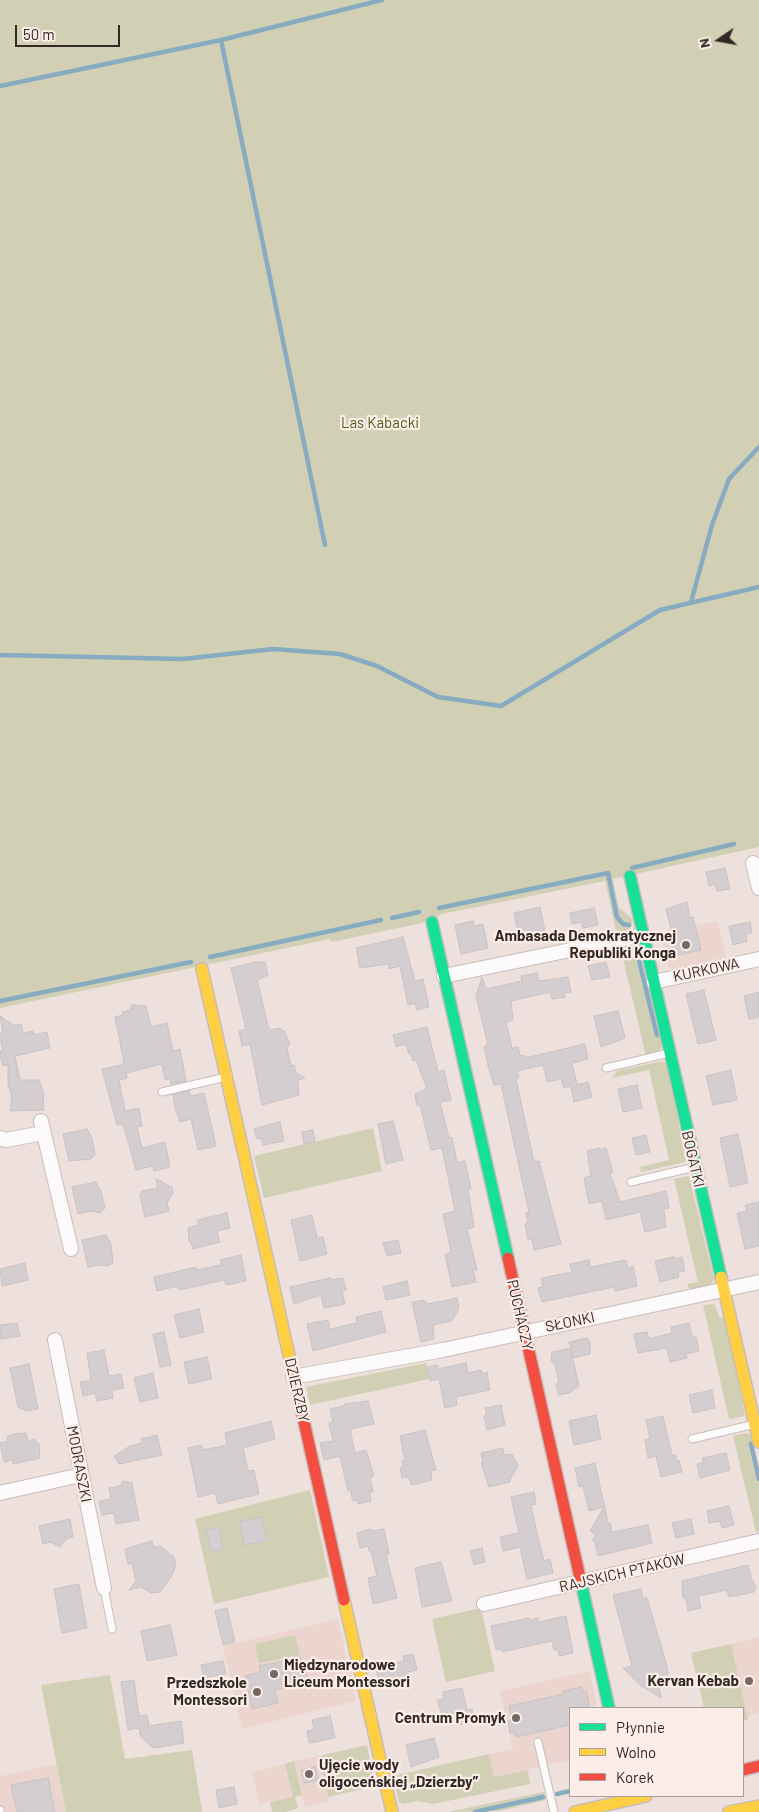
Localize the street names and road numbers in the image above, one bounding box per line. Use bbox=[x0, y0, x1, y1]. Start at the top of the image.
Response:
street label: KURKOWA bbox=[671, 954, 741, 986]
street label: BOGATKI bbox=[678, 1129, 708, 1189]
street label: PUCHACZY bbox=[503, 1278, 537, 1352]
street label: SŁONKI bbox=[544, 1308, 596, 1336]
street label: DZIERZBY bbox=[281, 1356, 313, 1424]
street label: MODRASZKI bbox=[63, 1424, 95, 1504]
street label: RAJSKICH PTAKÓW bbox=[557, 1550, 687, 1596]

